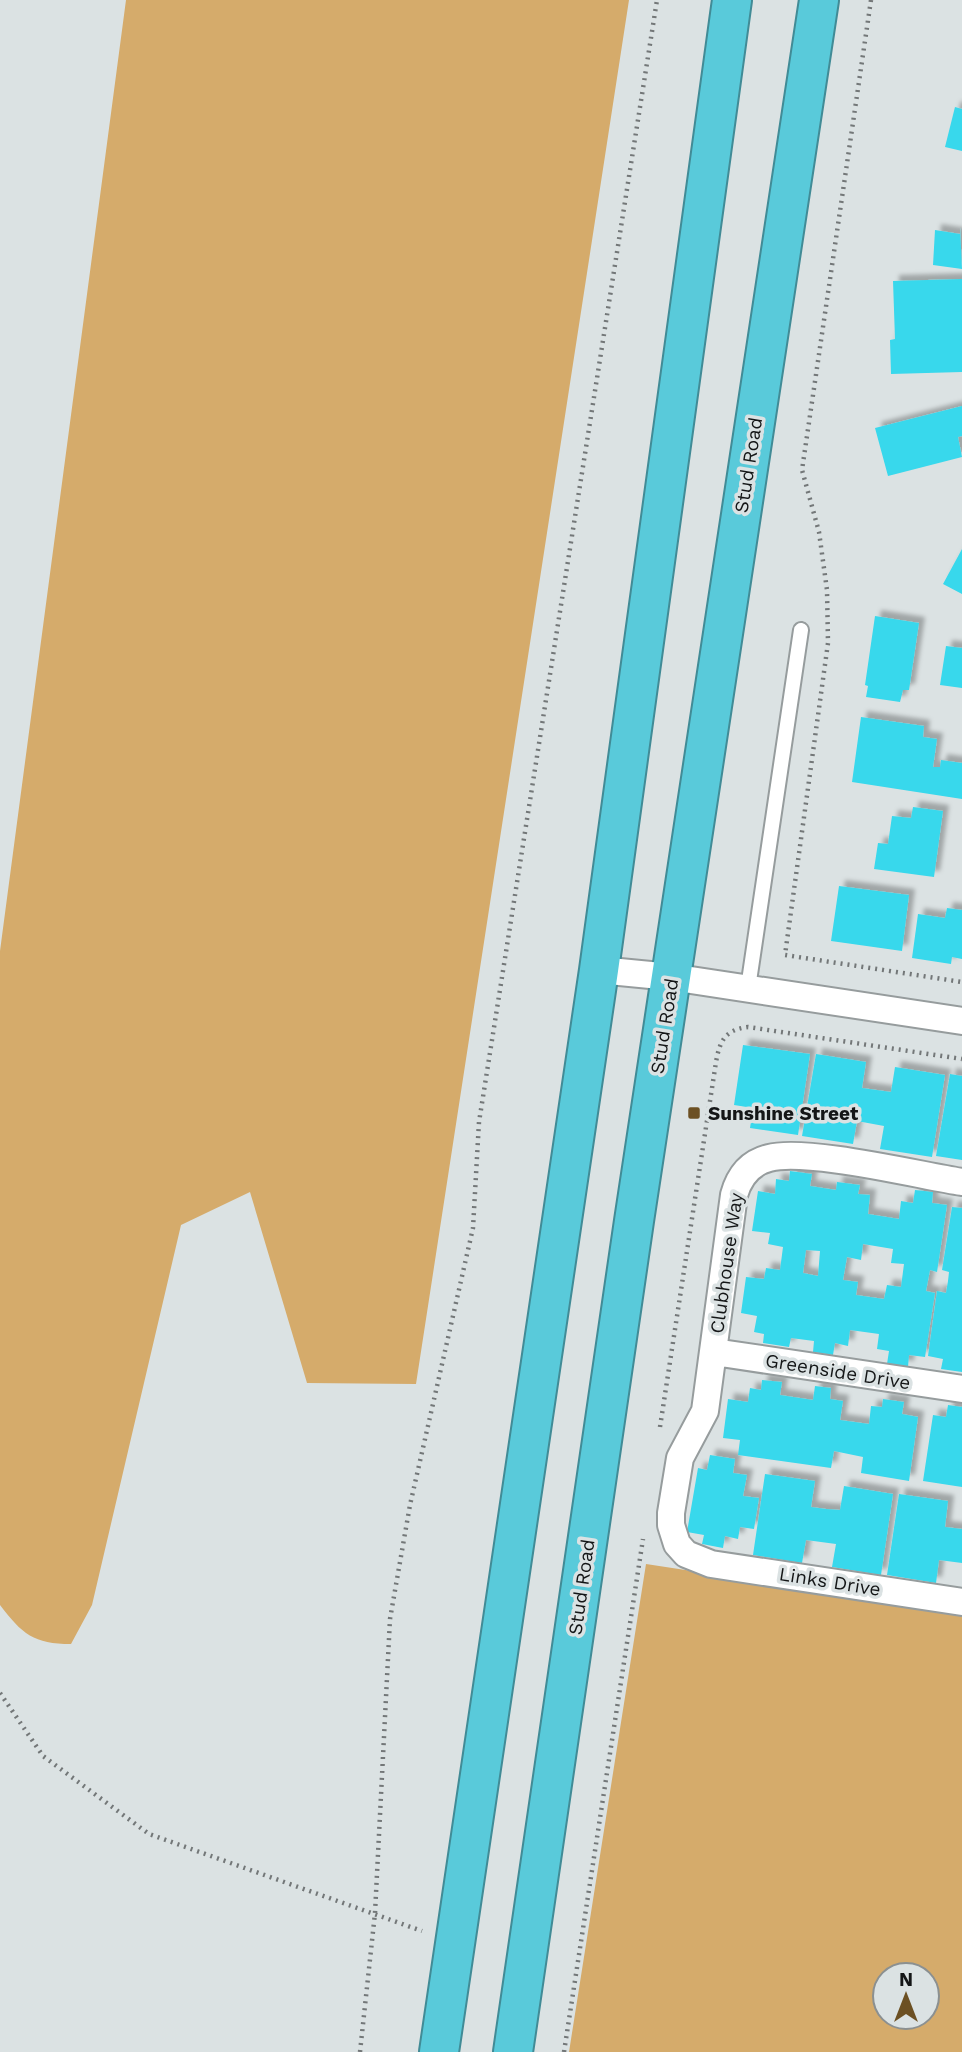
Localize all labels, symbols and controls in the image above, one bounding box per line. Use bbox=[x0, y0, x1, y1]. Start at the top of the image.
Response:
street label: Stud Road bbox=[730, 416, 767, 515]
street label: Stud Road bbox=[646, 977, 683, 1076]
place label: Sunshine Street bbox=[708, 1102, 859, 1125]
marker: Sunshine Street bbox=[686, 1105, 702, 1121]
street label: Clubhouse Way bbox=[705, 1191, 748, 1335]
street label: Greenside Drive bbox=[764, 1349, 912, 1394]
street label: Stud Road bbox=[563, 1538, 600, 1637]
street label: Links Drive bbox=[778, 1562, 882, 1601]
north arrow bbox=[871, 1961, 941, 2031]
text: N bbox=[899, 1968, 913, 1991]

